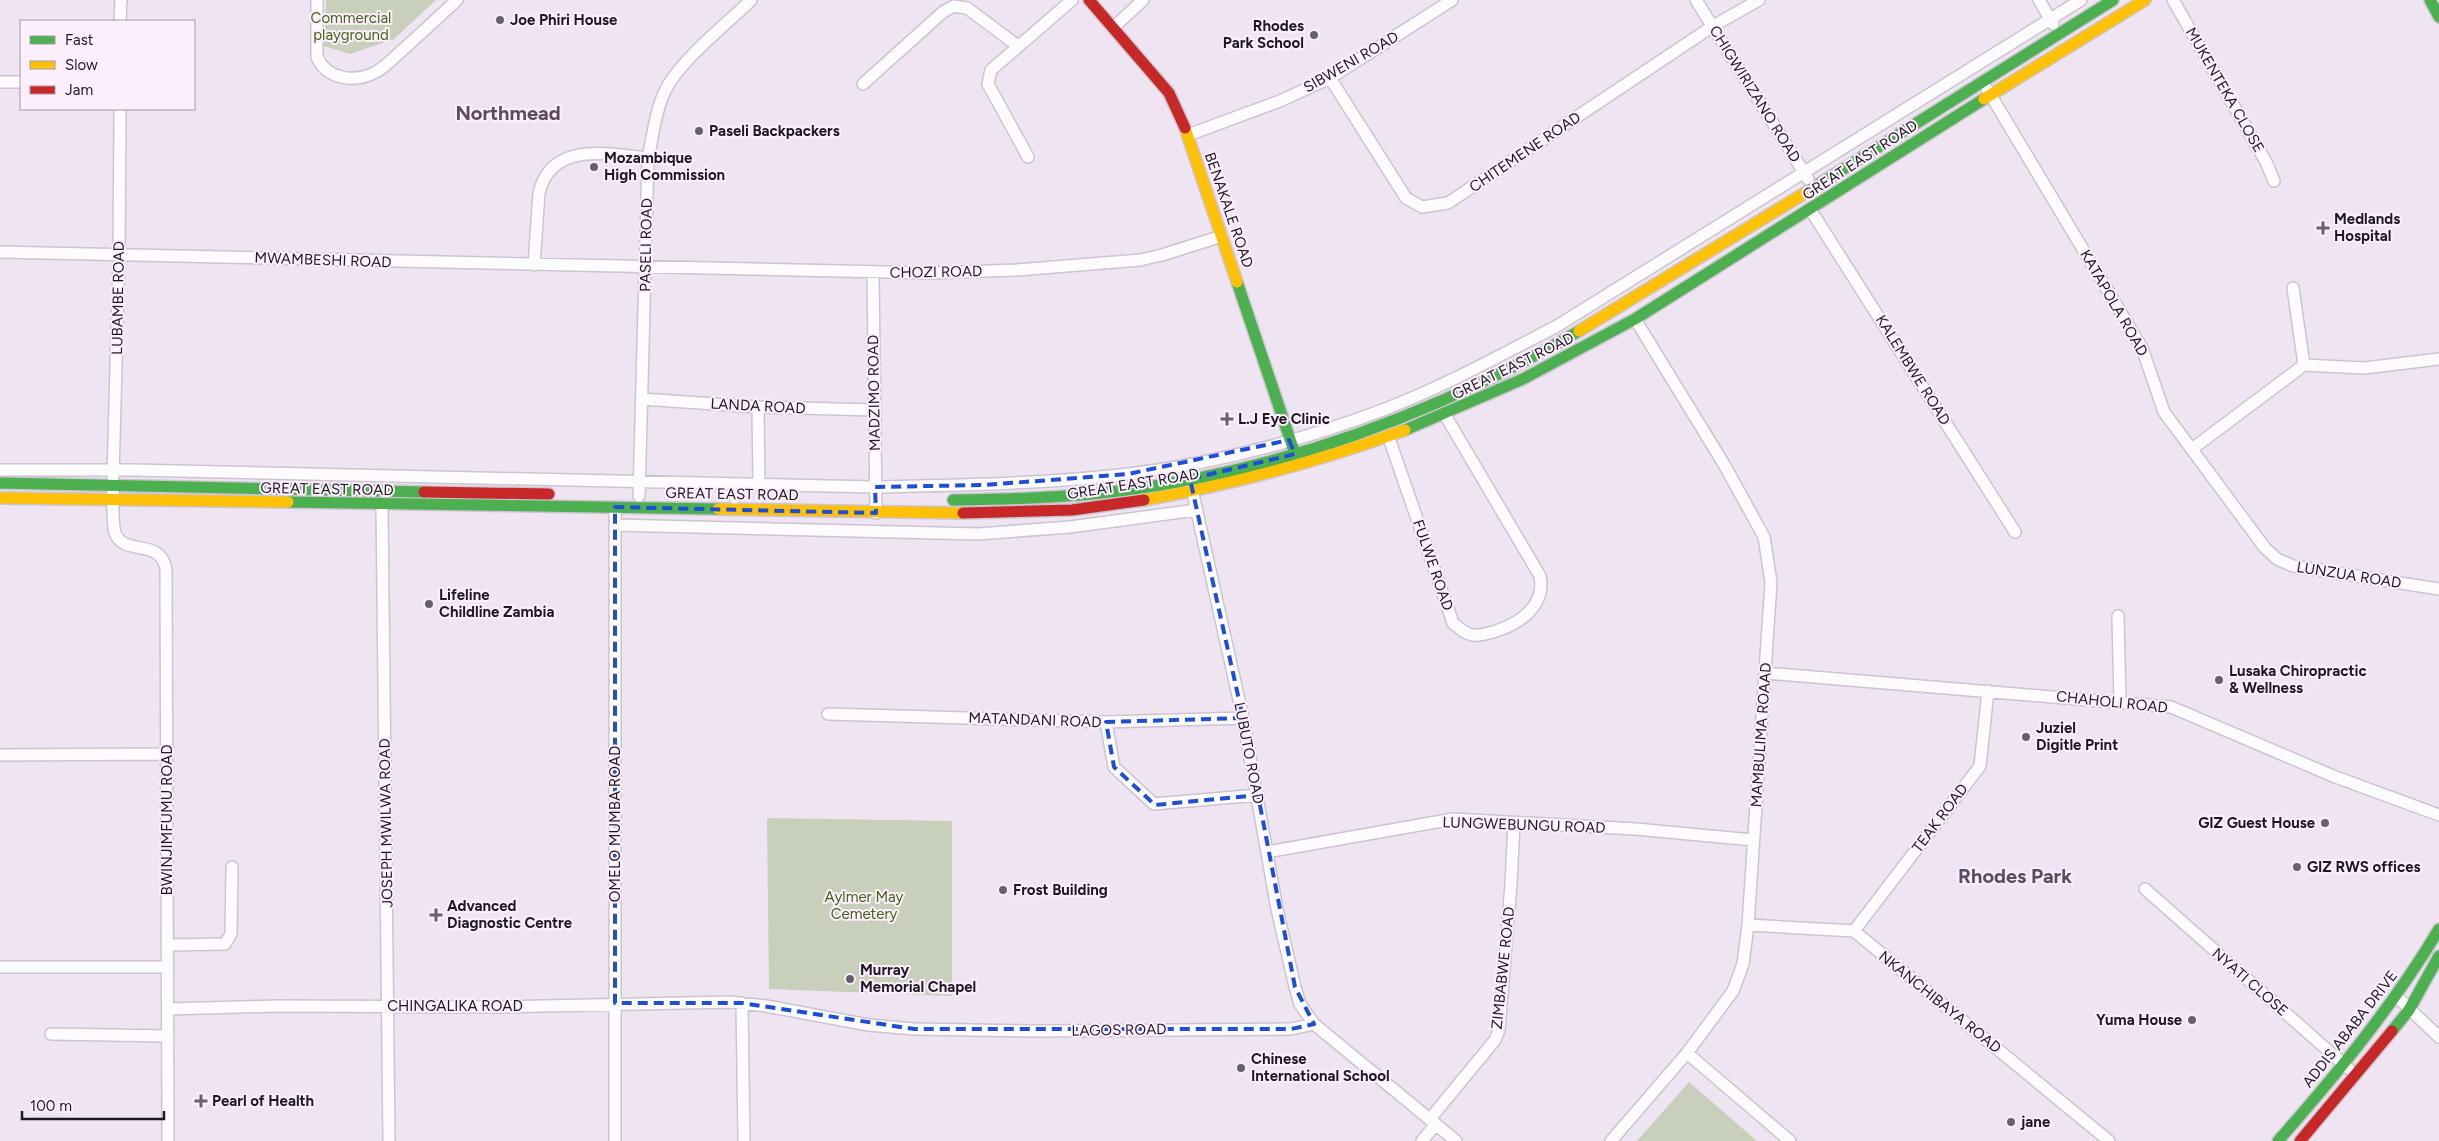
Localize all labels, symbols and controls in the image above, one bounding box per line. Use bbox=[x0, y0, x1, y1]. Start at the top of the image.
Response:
park label: Commercial playground bbox=[311, 9, 391, 44]
place label: Joe Phiri House bbox=[510, 11, 618, 29]
marker: Joe Phiri House bbox=[494, 14, 506, 26]
place label: Rhodes Park School bbox=[1223, 17, 1304, 52]
legend bbox=[20, 20, 195, 110]
street label: CHIGWIRIZANO ROAD bbox=[1706, 22, 1804, 166]
street label: MUKENTEKA CLOSE bbox=[2182, 24, 2268, 156]
street label: SIBWENI ROAD bbox=[1300, 28, 1402, 96]
marker: Rhodes Park School bbox=[1308, 29, 1320, 41]
text: Fast bbox=[65, 31, 94, 49]
text: Slow bbox=[65, 56, 98, 74]
text: Jam bbox=[65, 81, 93, 99]
district label: Northmead bbox=[455, 101, 561, 125]
street label: CHITEMENE ROAD bbox=[1466, 108, 1584, 196]
street label: GREAT EAST ROAD bbox=[1799, 116, 1921, 204]
place label: Paseli Backpackers bbox=[709, 122, 840, 140]
marker: Paseli Backpackers bbox=[693, 125, 705, 137]
place label: Mozambique High Commission bbox=[604, 149, 725, 184]
street label: BENAKALE ROAD bbox=[1201, 150, 1257, 270]
marker: Mozambique High Commission bbox=[588, 161, 600, 173]
street label: PASELI ROAD bbox=[636, 198, 656, 292]
place label: Medlands Hospital bbox=[2334, 210, 2400, 245]
marker: Medlands Hospital bbox=[2316, 221, 2330, 235]
street label: LUBAMBE ROAD bbox=[108, 241, 128, 355]
street label: KATAPOLA ROAD bbox=[2076, 247, 2152, 359]
street label: MWAMBESHI ROAD bbox=[254, 249, 392, 271]
street label: CHOZI ROAD bbox=[890, 262, 982, 282]
street label: KALEMBWE ROAD bbox=[1872, 312, 1954, 428]
street label: GREAT EAST ROAD bbox=[1449, 329, 1577, 403]
street label: MADZIMO ROAD bbox=[864, 335, 884, 451]
street label: LANDA ROAD bbox=[710, 395, 806, 417]
place label: L.J Eye Clinic bbox=[1238, 410, 1330, 428]
marker: L.J Eye Clinic bbox=[1220, 412, 1234, 426]
street label: GREAT EAST ROAD bbox=[1066, 465, 1200, 503]
street label: GREAT EAST ROAD bbox=[260, 479, 394, 499]
street label: GREAT EAST ROAD bbox=[665, 484, 799, 504]
street label: FULWE ROAD bbox=[1409, 517, 1457, 613]
street label: LUNZUA ROAD bbox=[2295, 558, 2403, 592]
place label: Lifeline Childline Zambia bbox=[439, 586, 554, 621]
marker: Lifeline Childline Zambia bbox=[423, 598, 435, 610]
street label: MAMBULIMA ROAAD bbox=[1747, 662, 1775, 808]
place label: Lusaka Chiropractic & Wellness bbox=[2229, 662, 2367, 697]
marker: Lusaka Chiropractic & Wellness bbox=[2213, 674, 2225, 686]
street label: CHAHOLI ROAD bbox=[2055, 687, 2169, 717]
street label: LUBUTO ROAD bbox=[1230, 701, 1268, 805]
street label: MATANDANI ROAD bbox=[968, 709, 1102, 731]
place label: Juziel Digitle Print bbox=[2036, 719, 2118, 754]
marker: Juziel Digitle Print bbox=[2020, 731, 2032, 743]
street label: JOSEPH MWILWA ROAD bbox=[376, 738, 396, 908]
street label: BWINJIMFUMU ROAD bbox=[158, 745, 176, 895]
street label: OMELO MUMBA ROAD bbox=[606, 746, 624, 902]
street label: TEAK ROAD bbox=[1908, 780, 1972, 856]
street label: LUNGWEBUNGU ROAD bbox=[1442, 813, 1606, 837]
place label: GIZ Guest House bbox=[2198, 814, 2316, 832]
marker: GIZ Guest House bbox=[2319, 817, 2331, 829]
place label: GIZ RWS offices bbox=[2307, 858, 2420, 876]
marker: GIZ RWS offices bbox=[2291, 861, 2303, 873]
district label: Rhodes Park bbox=[1958, 864, 2072, 888]
place label: Frost Building bbox=[1013, 881, 1108, 899]
marker: Frost Building bbox=[997, 884, 1009, 896]
park label: Aylmer May Cemetery bbox=[824, 888, 904, 923]
place label: Advanced Diagnostic Centre bbox=[447, 897, 573, 932]
street label: ZIMBABWE ROAD bbox=[1488, 906, 1518, 1030]
marker: Advanced Diagnostic Centre bbox=[429, 908, 443, 922]
street label: NYATI CLOSE bbox=[2208, 944, 2292, 1020]
street label: NKANCHIBAYA ROAD bbox=[1875, 947, 2005, 1057]
place label: Murray Memorial Chapel bbox=[860, 961, 976, 996]
street label: ADDIS ABABA DRIVE bbox=[2299, 967, 2401, 1091]
marker: Murray Memorial Chapel bbox=[844, 973, 856, 985]
street label: CHINGALIKA ROAD bbox=[387, 997, 523, 1015]
place label: Yuma House bbox=[2096, 1011, 2183, 1029]
marker: Yuma House bbox=[2186, 1014, 2198, 1026]
street label: LAGOS ROAD bbox=[1071, 1020, 1167, 1040]
place label: Chinese International School bbox=[1251, 1050, 1390, 1085]
marker: Chinese International School bbox=[1235, 1062, 1247, 1074]
scale bar bbox=[22, 1088, 165, 1120]
place label: Pearl of Health bbox=[212, 1092, 314, 1110]
marker: Pearl of Health bbox=[194, 1094, 208, 1108]
text: 100 m bbox=[30, 1097, 72, 1115]
place label: jane bbox=[2020, 1113, 2051, 1131]
marker: jane bbox=[2005, 1116, 2017, 1128]

